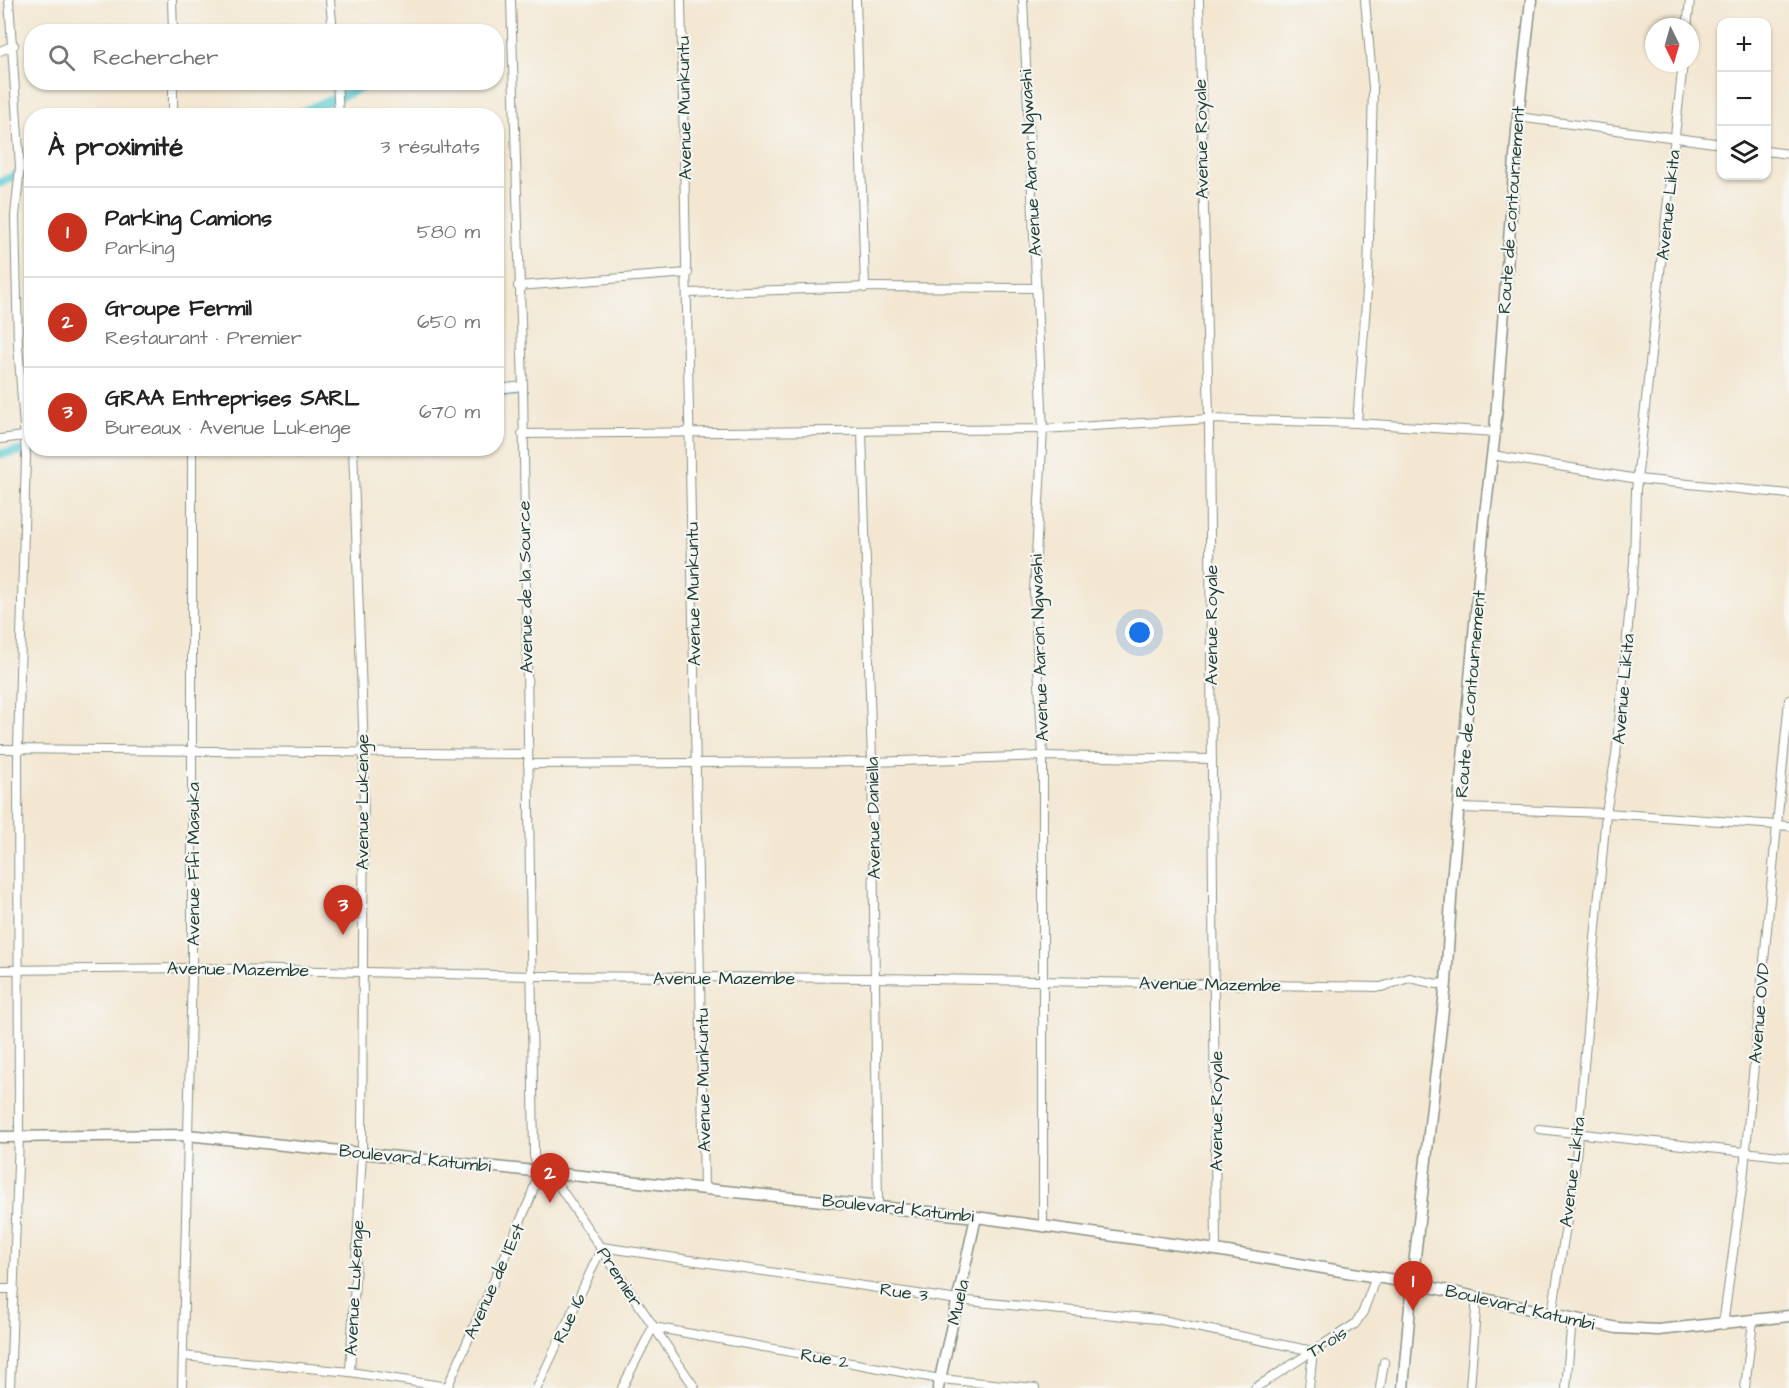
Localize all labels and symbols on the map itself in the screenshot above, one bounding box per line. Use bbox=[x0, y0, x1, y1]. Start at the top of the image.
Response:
north arrow bbox=[1645, 18, 1699, 72]
street label: Avenue Munkuntu bbox=[671, 36, 698, 180]
street label: Avenue Aaron Ngwashi bbox=[1013, 68, 1049, 257]
street label: Avenue Royale bbox=[1188, 78, 1216, 199]
street label: Route de contournement bbox=[1492, 105, 1531, 315]
street label: Avenue Likita bbox=[1650, 149, 1687, 262]
street label: Avenue de la Source bbox=[511, 500, 540, 674]
street label: Avenue Munkuntu bbox=[680, 522, 707, 666]
street label: Avenue Aaron Ngwashi bbox=[1024, 553, 1056, 742]
street label: Avenue Royale bbox=[1199, 565, 1225, 685]
street label: Route de contournement bbox=[1449, 589, 1492, 799]
your location bbox=[1125, 618, 1154, 647]
street label: Avenue Likita bbox=[1606, 633, 1641, 745]
street label: Avenue Lukenge bbox=[350, 734, 376, 870]
street label: Avenue Daniella bbox=[860, 756, 887, 880]
street label: Avenue Fifi Masuka bbox=[181, 782, 206, 946]
pin: 3 bbox=[324, 886, 362, 935]
street label: Avenue Mazembe bbox=[167, 956, 310, 983]
street label: Avenue OVD bbox=[1743, 961, 1776, 1064]
street label: Avenue Mazembe bbox=[653, 966, 795, 991]
street label: Avenue Mazembe bbox=[1139, 971, 1282, 998]
street label: Avenue Munkuntu bbox=[690, 1008, 717, 1152]
street label: Avenue Royale bbox=[1204, 1051, 1230, 1171]
street label: Avenue Likita bbox=[1553, 1115, 1592, 1229]
street label: Boulevard Katumbi bbox=[338, 1138, 493, 1179]
pin: 2 bbox=[530, 1154, 570, 1203]
street label: Boulevard Katumbi bbox=[821, 1188, 976, 1229]
street label: Avenue Lukenge bbox=[338, 1219, 372, 1357]
street label: Avenue de l'Est bbox=[458, 1219, 532, 1343]
street label: Premier bbox=[591, 1242, 648, 1312]
pin: 1 bbox=[1394, 1262, 1432, 1311]
street label: Rue 3 bbox=[878, 1277, 929, 1308]
street label: Muela bbox=[941, 1277, 976, 1327]
street label: Boulevard Katumbi bbox=[1443, 1278, 1597, 1337]
street label: Rue 16 bbox=[547, 1289, 592, 1347]
street label: Trois bbox=[1302, 1320, 1352, 1364]
street label: Rue 2 bbox=[799, 1342, 852, 1375]

